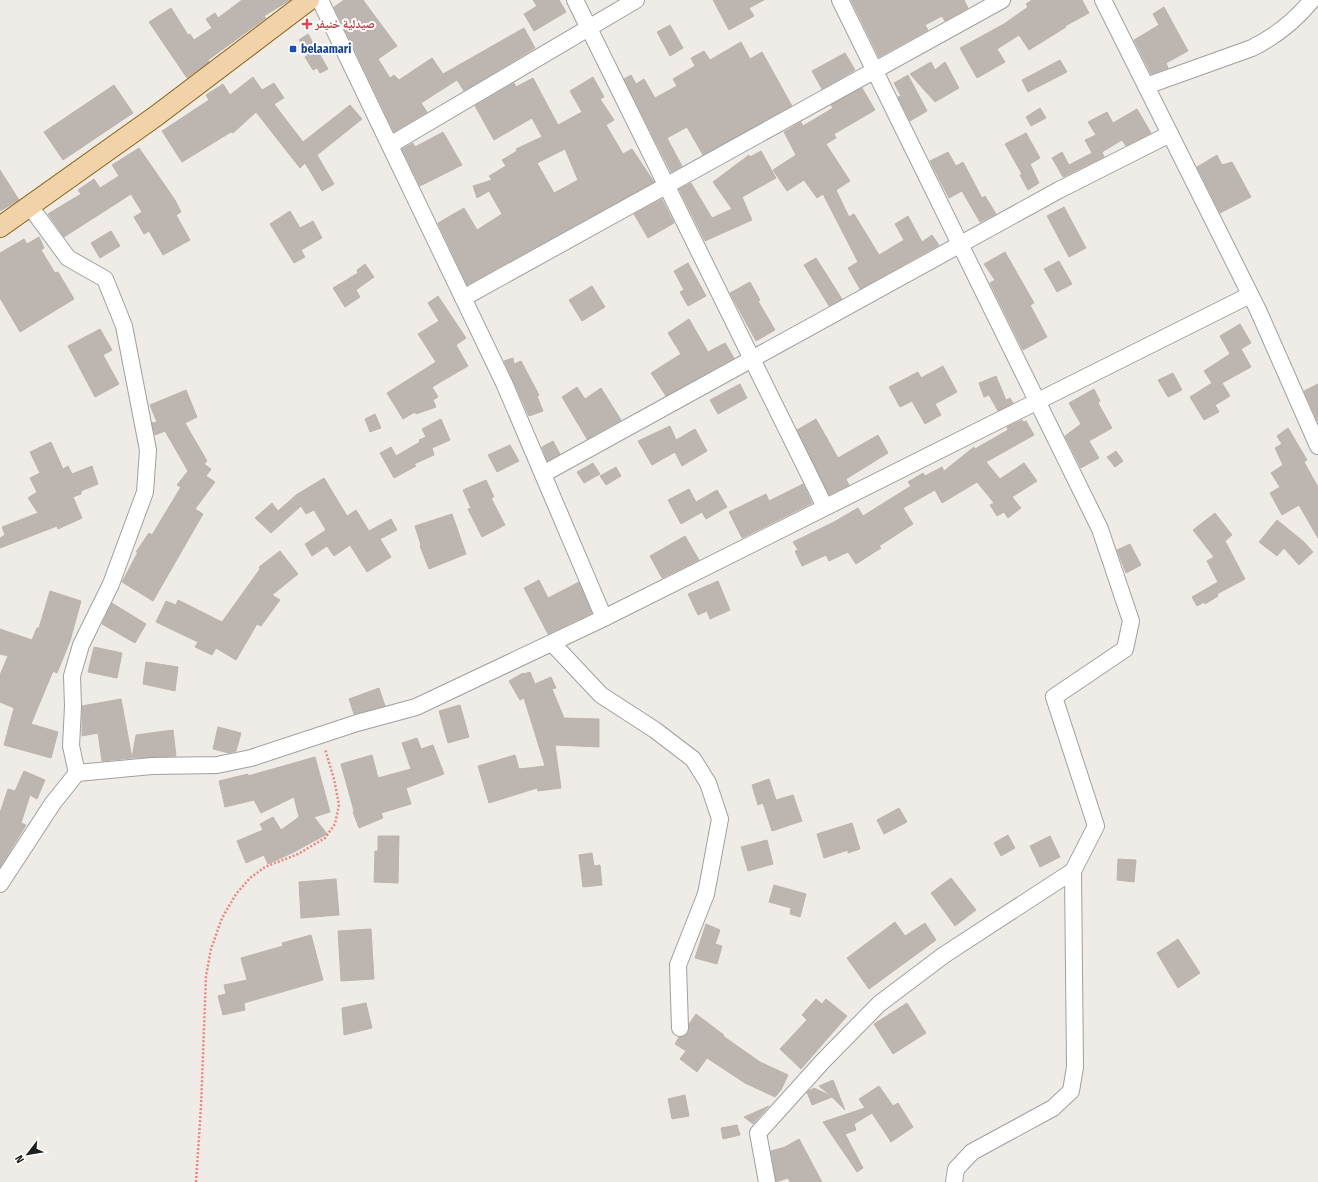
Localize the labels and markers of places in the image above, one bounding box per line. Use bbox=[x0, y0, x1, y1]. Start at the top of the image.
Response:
place label: صيدلية خنيفر bbox=[314, 17, 375, 31]
marker: صيدلية خنيفر bbox=[302, 19, 312, 29]
place label: belaamari bbox=[301, 42, 351, 56]
marker: belaamari bbox=[288, 44, 298, 54]

